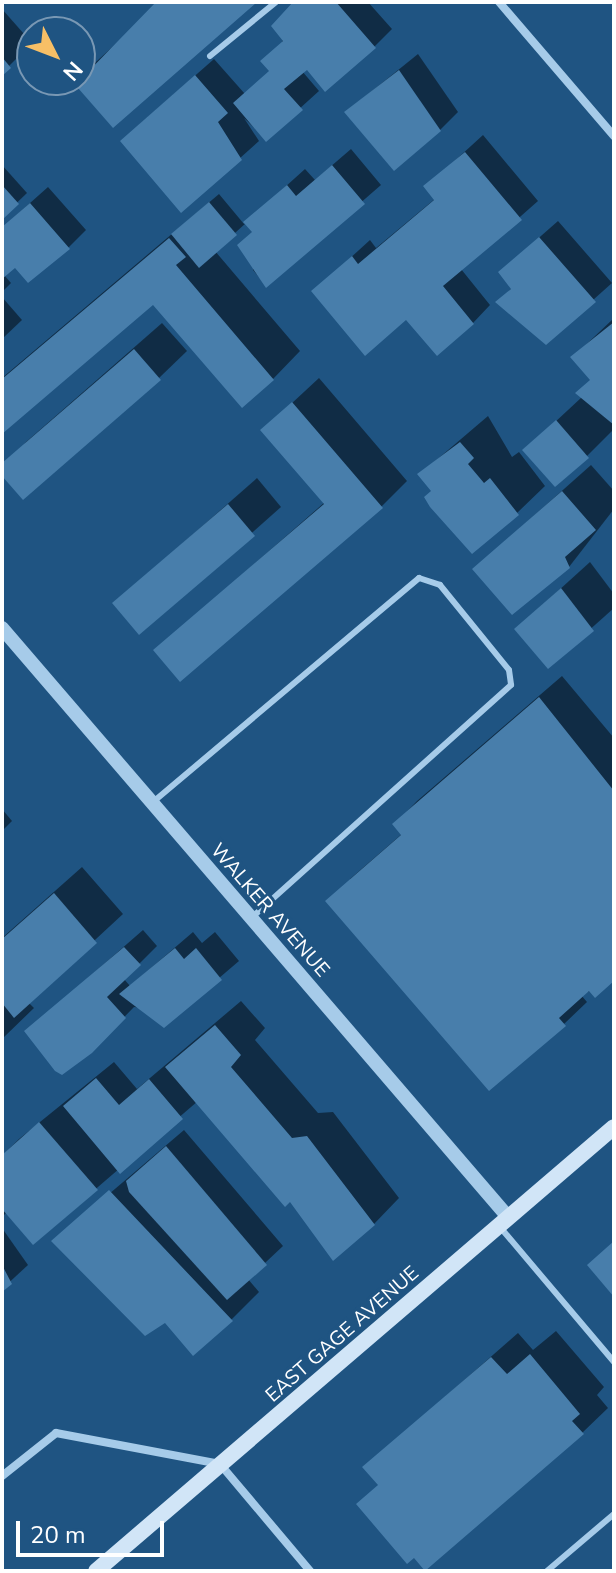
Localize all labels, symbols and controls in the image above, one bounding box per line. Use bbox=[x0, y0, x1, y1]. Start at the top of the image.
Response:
north arrow bbox=[16, 16, 96, 96]
text: N bbox=[56, 55, 89, 87]
street label: WALKER AVENUE bbox=[206, 838, 334, 982]
street label: EAST GAGE AVENUE bbox=[260, 1261, 424, 1407]
scale bar bbox=[20, 1505, 168, 1555]
text: 20 m bbox=[30, 1519, 86, 1551]

